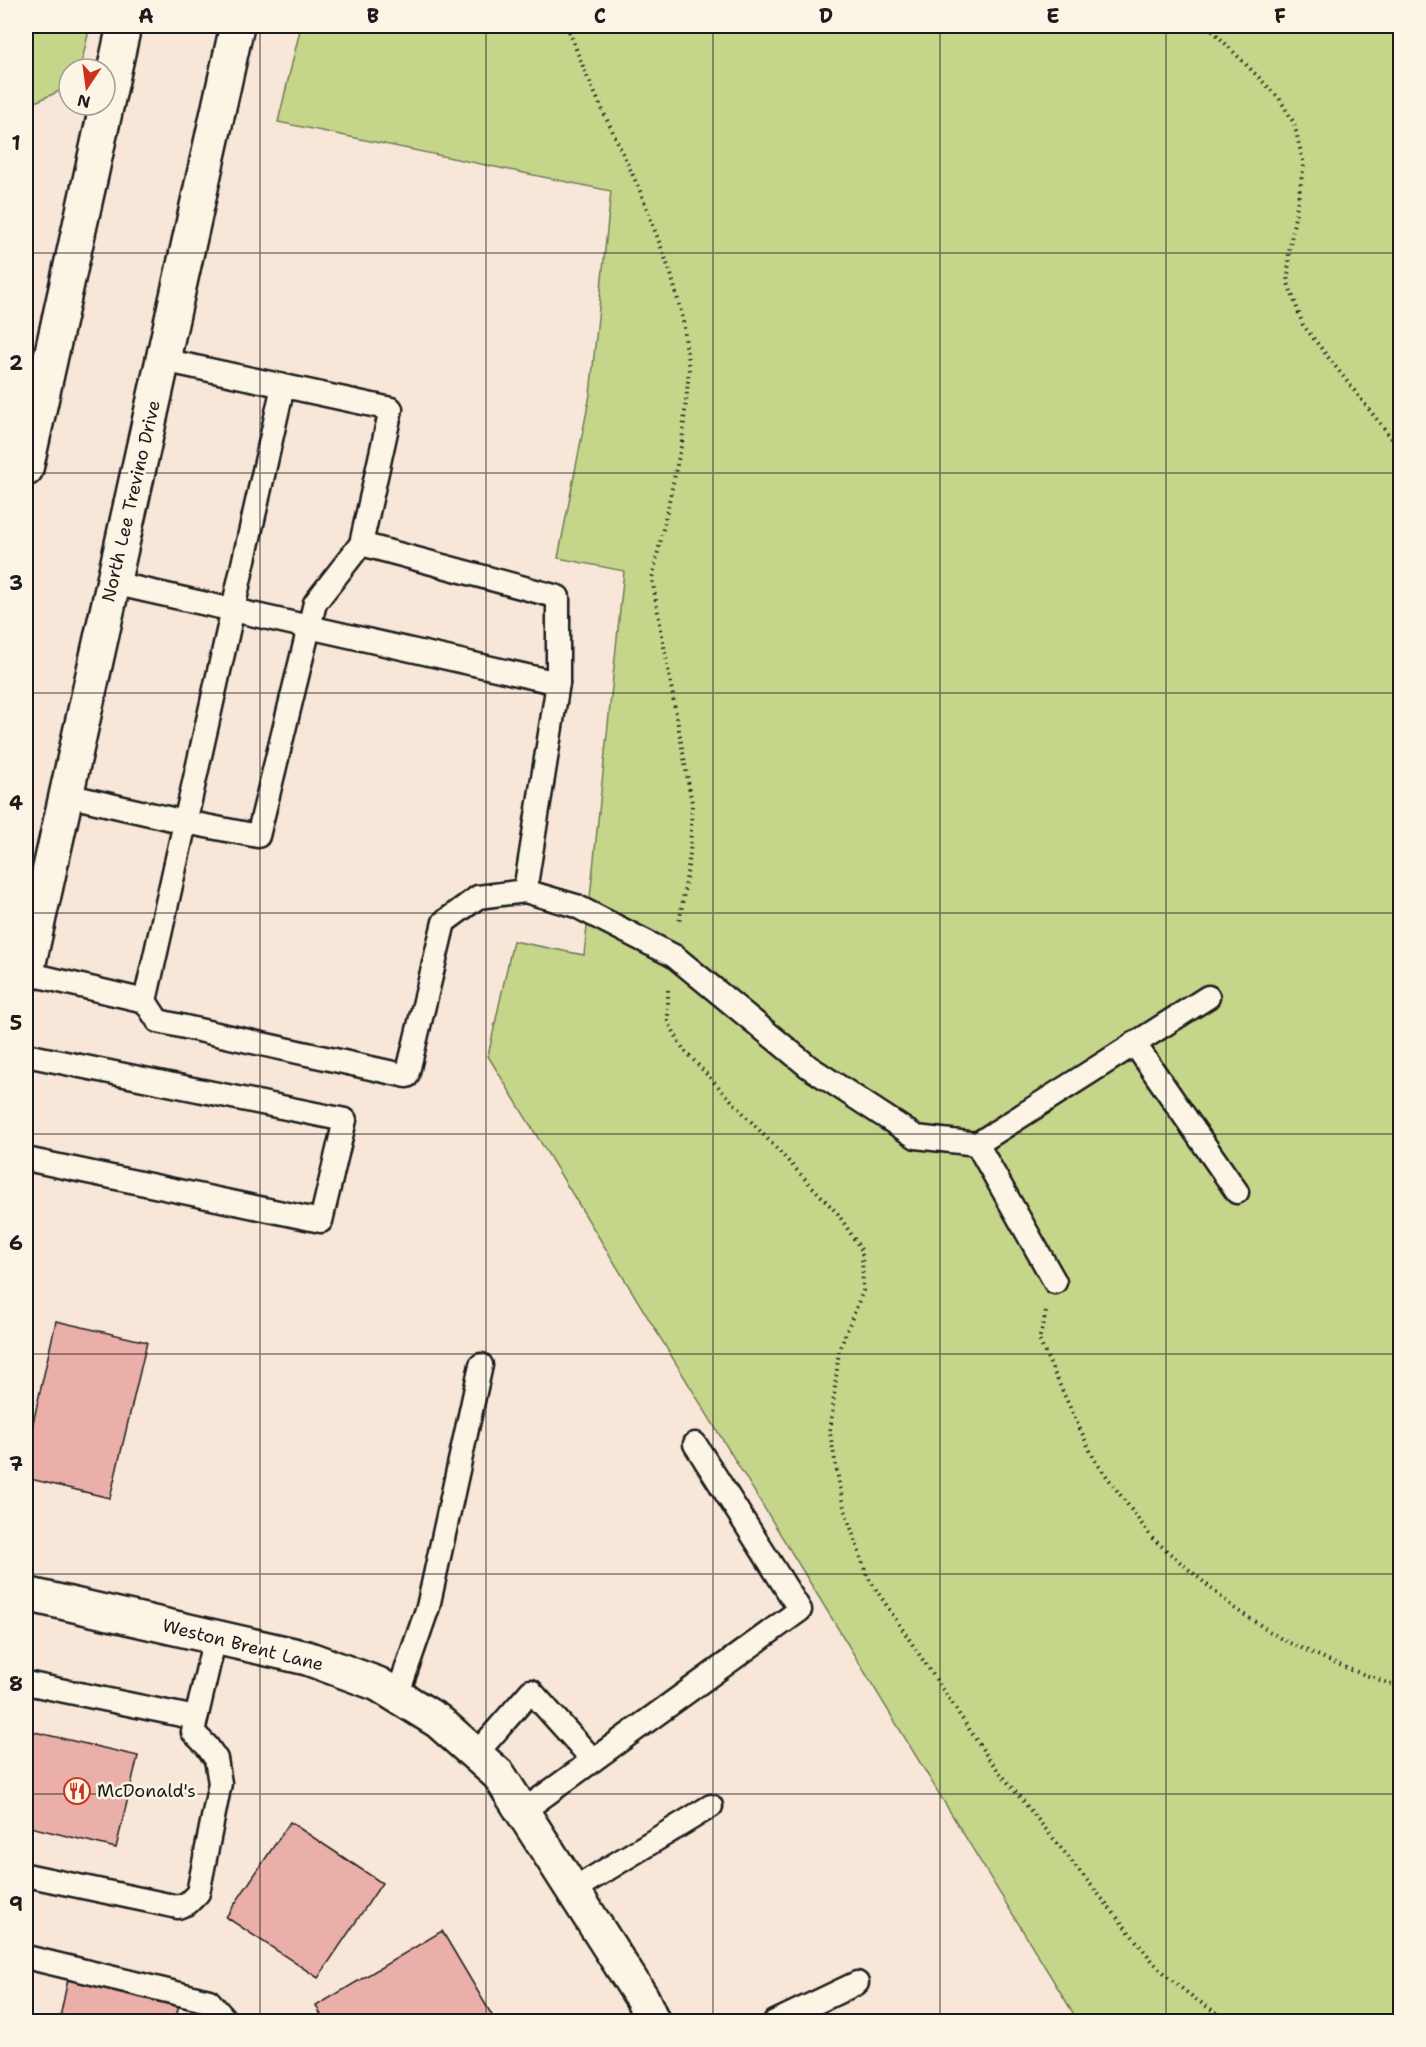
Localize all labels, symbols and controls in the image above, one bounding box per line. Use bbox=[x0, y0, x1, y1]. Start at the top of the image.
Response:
text: A bbox=[138, 3, 154, 29]
text: B bbox=[367, 3, 379, 29]
text: C bbox=[594, 3, 606, 29]
text: D bbox=[819, 3, 833, 29]
text: E bbox=[1046, 3, 1060, 29]
text: F bbox=[1274, 3, 1286, 29]
north arrow bbox=[57, 57, 117, 117]
text: N bbox=[75, 89, 92, 113]
text: 1 bbox=[11, 130, 21, 156]
text: 2 bbox=[9, 350, 23, 376]
street label: North Lee Trevino Drive bbox=[96, 398, 166, 604]
text: 3 bbox=[9, 570, 23, 596]
text: 4 bbox=[9, 790, 23, 816]
text: 5 bbox=[10, 1010, 22, 1036]
text: 6 bbox=[9, 1230, 23, 1256]
text: 7 bbox=[9, 1451, 23, 1477]
street label: Weston Brent Lane bbox=[160, 1613, 326, 1677]
text: 8 bbox=[9, 1671, 23, 1697]
restaurant icon: McDonald's bbox=[62, 1776, 92, 1806]
place label: McDonald's bbox=[97, 1779, 196, 1803]
text: 9 bbox=[9, 1891, 23, 1917]

